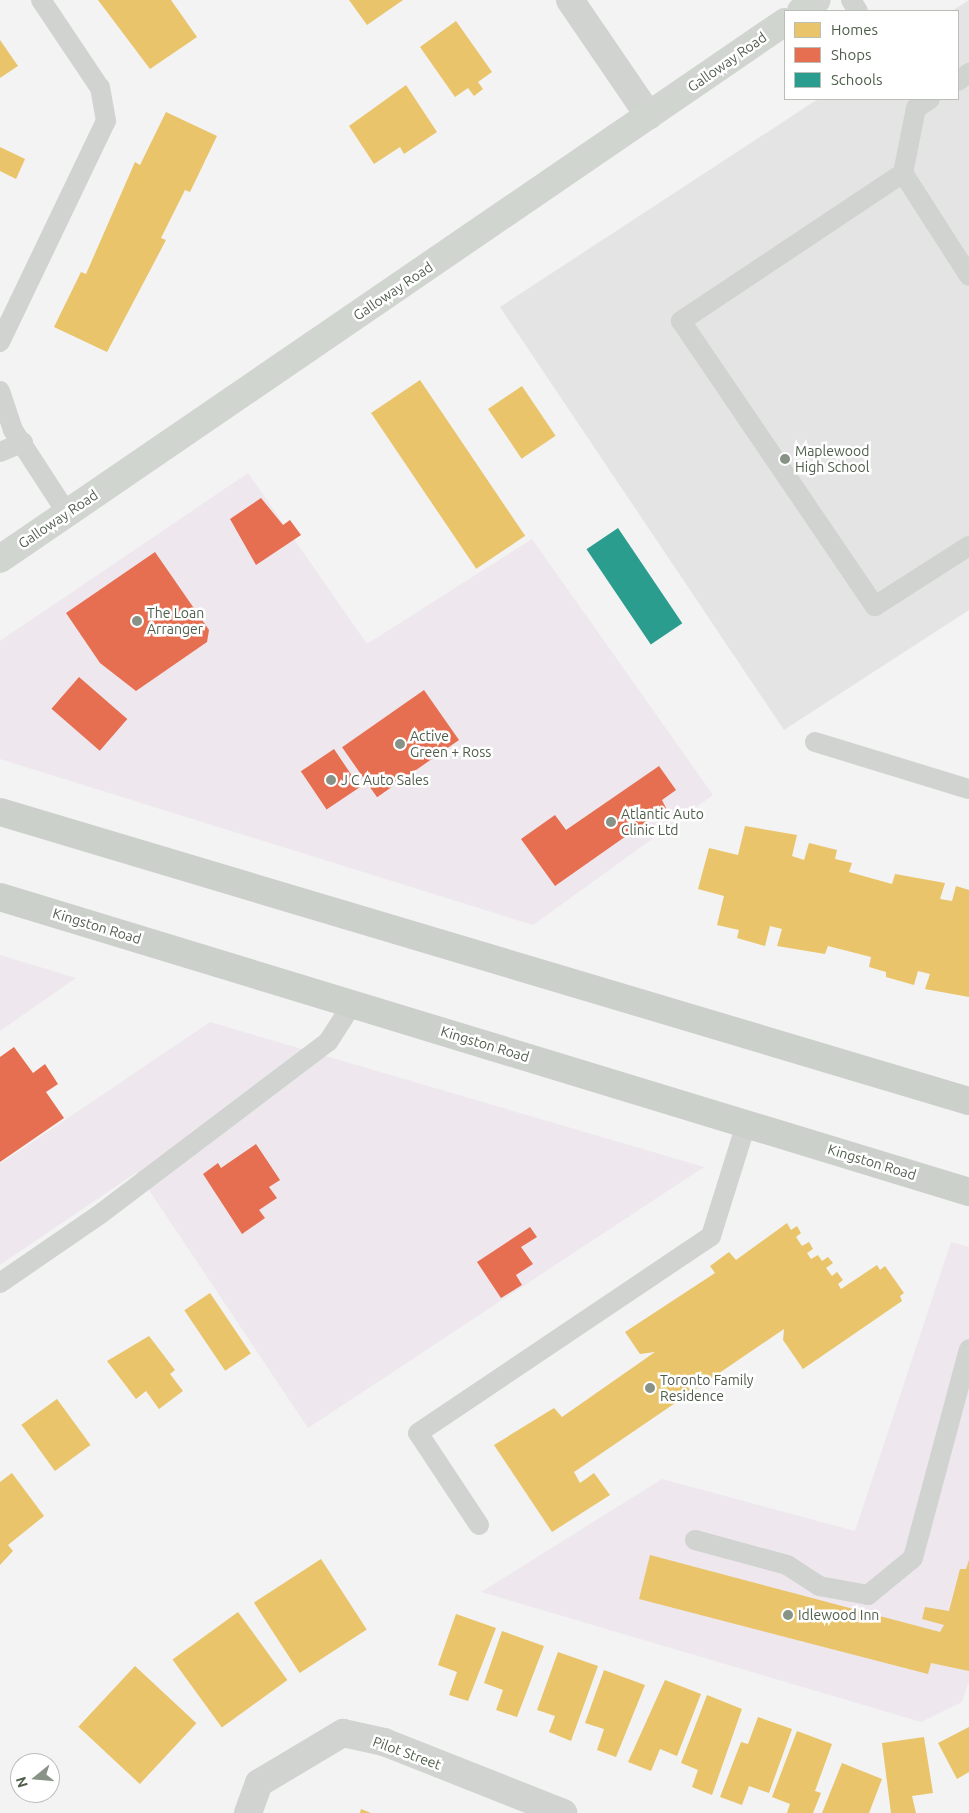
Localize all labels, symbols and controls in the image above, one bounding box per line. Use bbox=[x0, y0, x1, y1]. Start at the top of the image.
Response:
legend bbox=[784, 10, 959, 100]
text: Homes bbox=[831, 21, 878, 38]
street label: Galloway Road bbox=[684, 29, 770, 95]
text: Shops bbox=[831, 46, 872, 63]
text: Schools bbox=[831, 71, 882, 88]
street label: Galloway Road bbox=[350, 258, 436, 324]
place label: Maplewood High School bbox=[795, 443, 869, 476]
marker: Maplewood High School bbox=[779, 453, 791, 465]
street label: Galloway Road bbox=[15, 486, 101, 552]
place label: The Loan Arranger bbox=[147, 605, 204, 638]
marker: The Loan Arranger bbox=[131, 615, 143, 627]
place label: Active Green + Ross bbox=[410, 728, 491, 760]
marker: Active Green + Ross bbox=[394, 738, 406, 750]
place label: J C Auto Sales bbox=[341, 772, 429, 788]
marker: J C Auto Sales bbox=[325, 774, 337, 786]
place label: Atlantic Auto Clinic Ltd bbox=[621, 806, 704, 839]
marker: Atlantic Auto Clinic Ltd bbox=[605, 816, 617, 828]
street label: Kingston Road bbox=[51, 905, 143, 947]
street label: Kingston Road bbox=[439, 1023, 531, 1065]
street label: Kingston Road bbox=[826, 1141, 918, 1183]
place label: Toronto Family Residence bbox=[660, 1372, 754, 1404]
marker: Toronto Family Residence bbox=[644, 1382, 656, 1394]
place label: Idlewood Inn bbox=[798, 1607, 879, 1623]
marker: Idlewood Inn bbox=[782, 1609, 794, 1621]
street label: Pilot Street bbox=[371, 1733, 443, 1773]
north arrow bbox=[10, 1753, 60, 1803]
text: N bbox=[12, 1775, 31, 1789]

